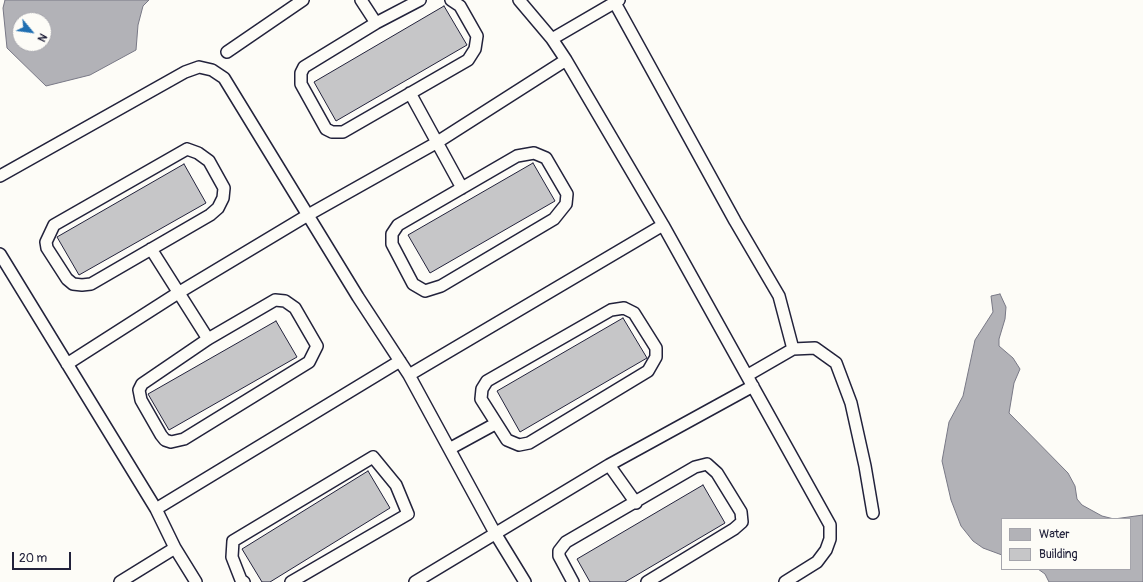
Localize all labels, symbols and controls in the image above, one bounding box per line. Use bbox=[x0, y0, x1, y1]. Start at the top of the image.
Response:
north arrow bbox=[12, 12, 52, 52]
text: N bbox=[35, 31, 50, 44]
legend bbox=[1001, 518, 1131, 570]
text: Water bbox=[1039, 527, 1070, 542]
scale bar bbox=[14, 544, 73, 570]
text: Building bbox=[1039, 547, 1078, 562]
text: 20 m bbox=[19, 551, 47, 566]

